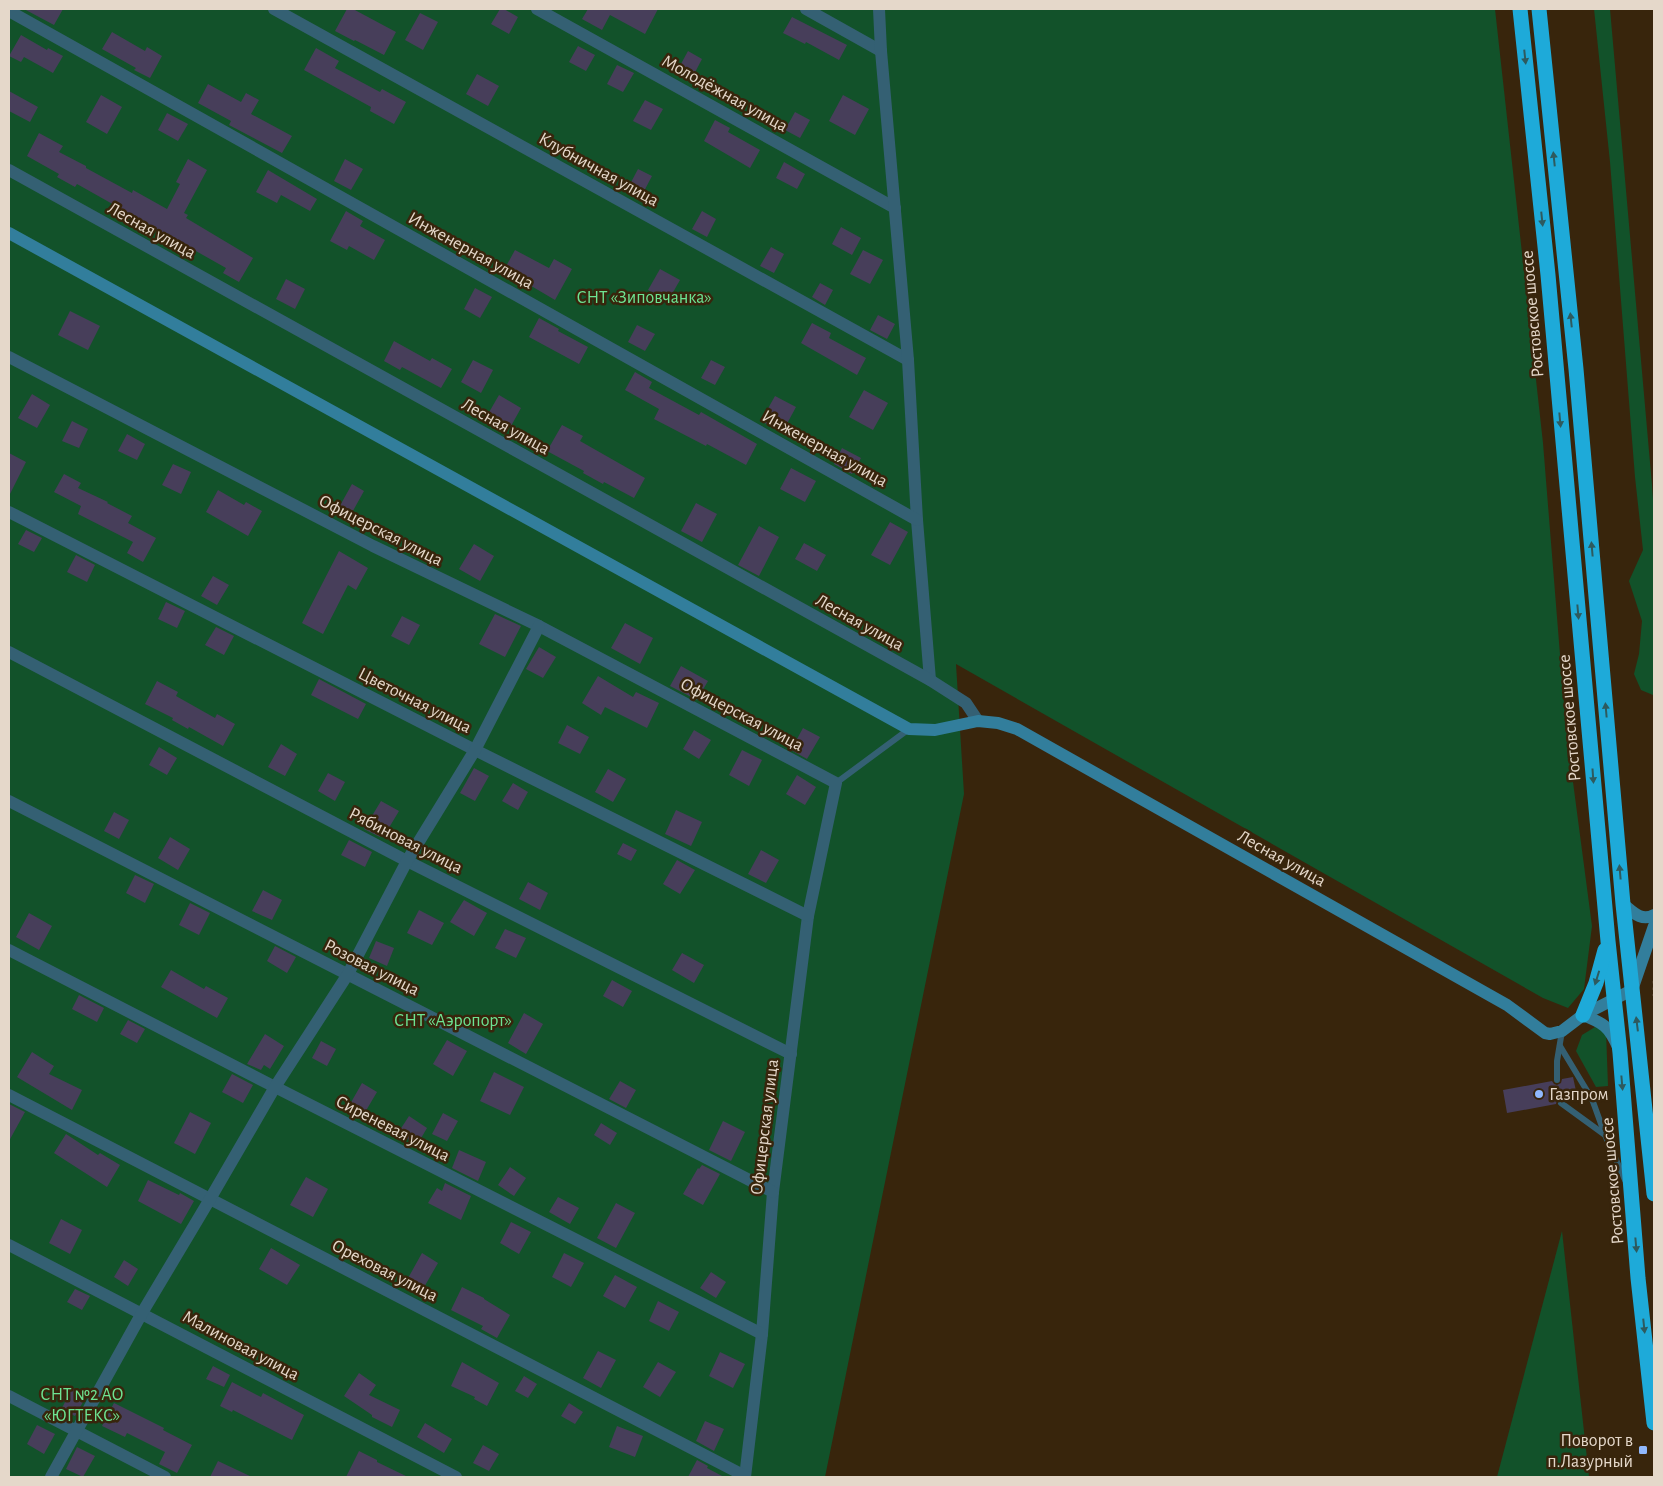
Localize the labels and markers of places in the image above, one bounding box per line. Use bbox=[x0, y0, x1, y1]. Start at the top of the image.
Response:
place label: Газпром bbox=[1549, 1086, 1609, 1104]
marker: Газпром bbox=[1533, 1088, 1545, 1100]
place label: Поворот в п.Лазурный bbox=[1547, 1432, 1633, 1471]
marker: Поворот в п.Лазурный bbox=[1637, 1444, 1649, 1456]

